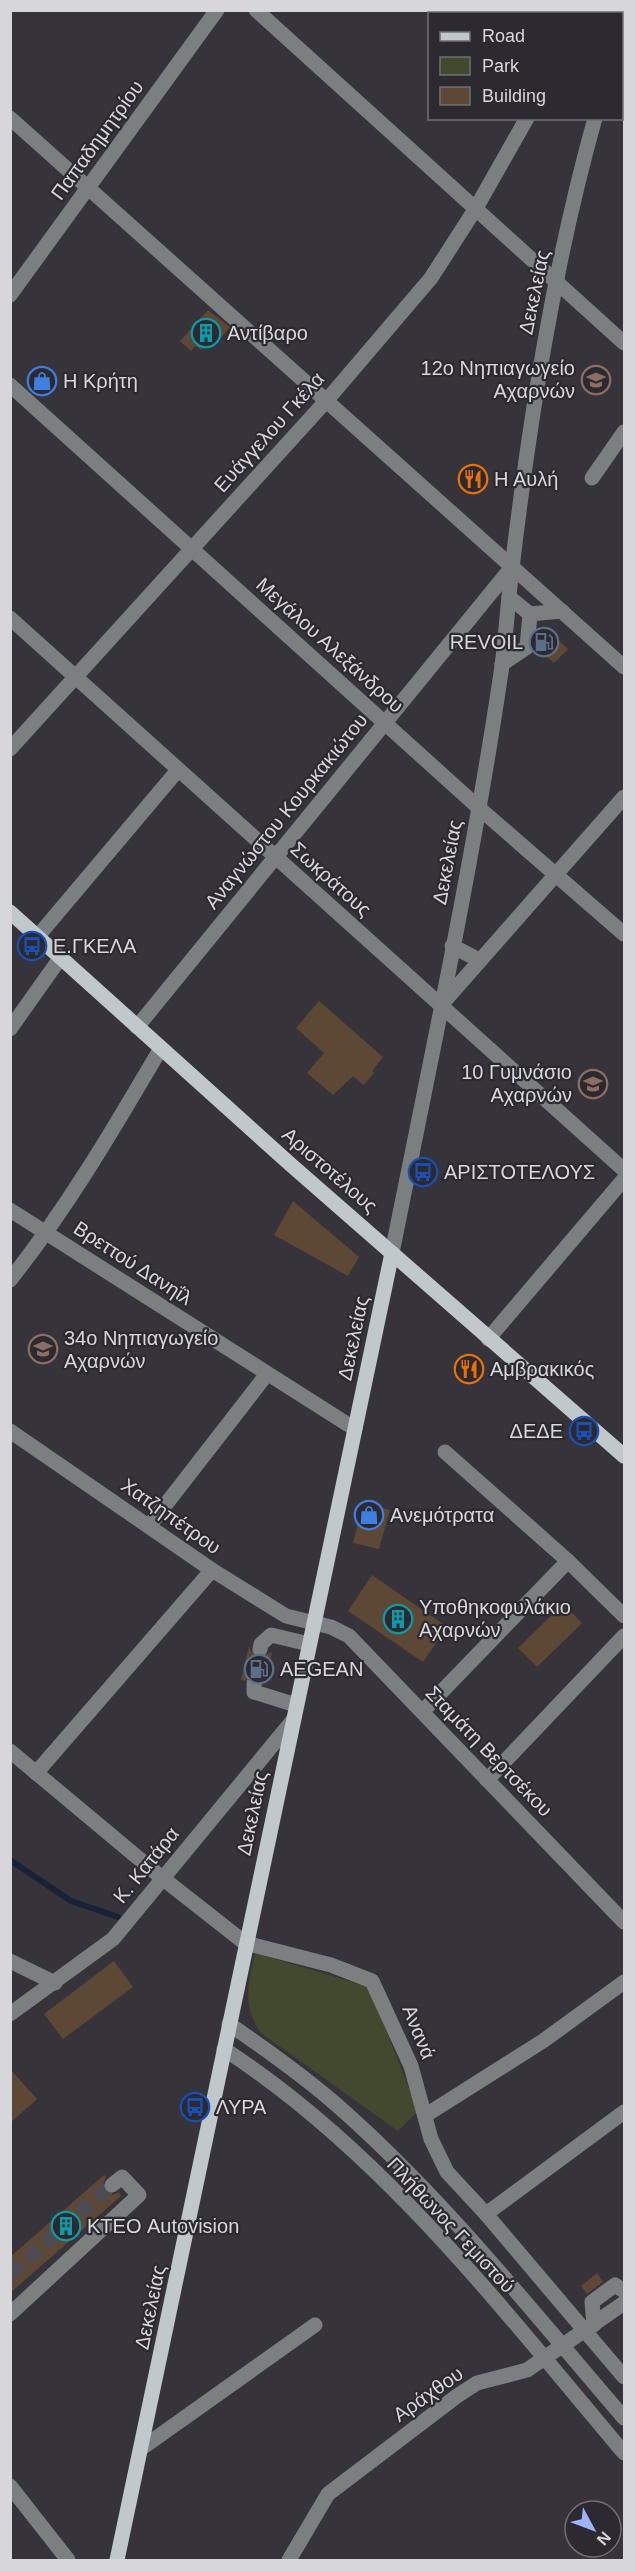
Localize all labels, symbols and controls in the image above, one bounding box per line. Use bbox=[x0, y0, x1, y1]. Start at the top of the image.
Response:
legend bbox=[428, 12, 623, 120]
text: Road bbox=[482, 26, 525, 46]
text: Park bbox=[482, 56, 520, 76]
street label: Παπαδημητρίου bbox=[46, 76, 148, 204]
text: Building bbox=[482, 86, 546, 106]
street label: Δεκελείας bbox=[514, 247, 554, 336]
building icon: Αντίβαρο bbox=[190, 317, 222, 349]
place label: Αντίβαρο bbox=[227, 322, 308, 344]
place label: 12ο Νηπιαγωγείο Αχαρνών bbox=[421, 357, 575, 402]
school or university icon: 12ο Νηπιαγωγείο Αχαρνών bbox=[580, 364, 612, 396]
shop icon: Η Κρήτη bbox=[26, 365, 58, 397]
street label: Ευάγγελου Γκέλα bbox=[210, 368, 328, 496]
place label: Η Κρήτη bbox=[63, 370, 138, 392]
restaurant icon: Η Αυλή bbox=[457, 463, 489, 495]
place label: Η Αυλή bbox=[494, 468, 558, 490]
street label: Μεγάλου Αλεξάνδρου bbox=[252, 573, 408, 717]
fuel station icon: REVOIL bbox=[528, 626, 560, 658]
place label: REVOIL bbox=[450, 631, 523, 653]
street label: Αναγνώστου Κουρκακιώτου bbox=[200, 709, 372, 913]
street label: Δεκελείας bbox=[428, 817, 466, 906]
street label: Σωκράτους bbox=[286, 837, 376, 921]
bus stop icon: Ε.ΓΚΕΛΑ bbox=[16, 930, 48, 962]
place label: Ε.ΓΚΕΛΑ bbox=[53, 935, 137, 957]
place label: 10 Γυμνάσιο Αχαρνών bbox=[461, 1061, 572, 1106]
school or university icon: 10 Γυμνάσιο Αχαρνών bbox=[577, 1068, 609, 1100]
street label: Αριστοτέλους bbox=[278, 1123, 382, 1217]
bus stop icon: ΑΡΙΣΤΟΤΕΛΟΥΣ bbox=[407, 1156, 439, 1188]
place label: ΑΡΙΣΤΟΤΕΛΟΥΣ bbox=[444, 1161, 595, 1183]
street label: Βρεττού Δανηΐλ bbox=[70, 1217, 196, 1309]
street label: Δεκελείας bbox=[333, 1293, 373, 1382]
place label: 34o Νηπιαγωγείο Αχαρνών bbox=[64, 1327, 218, 1372]
school or university icon: 34o Νηπιαγωγείο Αχαρνών bbox=[27, 1333, 59, 1365]
restaurant icon: Αμβρακικός bbox=[453, 1353, 485, 1385]
place label: Αμβρακικός bbox=[490, 1358, 595, 1380]
bus stop icon: ΔΕΔΕ bbox=[568, 1415, 600, 1447]
place label: ΔΕΔΕ bbox=[510, 1420, 563, 1442]
street label: Χατζηπέτρου bbox=[117, 1474, 225, 1558]
shop icon: Ανεμότρατα bbox=[353, 1499, 385, 1531]
place label: Ανεμότρατα bbox=[390, 1504, 494, 1526]
place label: Υποθηκοφυλάκιο Αχαρνών bbox=[419, 1596, 571, 1641]
building icon: Υποθηκοφυλάκιο Αχαρνών bbox=[382, 1603, 414, 1635]
fuel station icon: AEGEAN bbox=[243, 1653, 275, 1685]
place label: AEGEAN bbox=[280, 1658, 363, 1680]
street label: Σταμάτη Βερτσέκου bbox=[421, 1681, 557, 1821]
street label: Δεκελείας bbox=[232, 1768, 272, 1857]
street label: Κ. Κατάρα bbox=[109, 1823, 183, 1907]
street label: Ανανά bbox=[398, 2002, 440, 2062]
bus stop icon: ΛΥΡΑ bbox=[179, 2091, 211, 2123]
place label: ΛΥΡΑ bbox=[216, 2096, 267, 2118]
street label: Πλήθωνος Γεμιστού bbox=[383, 2153, 519, 2297]
building icon: ΚΤΕΟ Autovision bbox=[50, 2210, 82, 2242]
place label: ΚΤΕΟ Autovision bbox=[87, 2215, 239, 2237]
street label: Δεκελείας bbox=[130, 2262, 170, 2351]
street label: Αράχθου bbox=[389, 2362, 467, 2426]
north arrow bbox=[563, 2499, 623, 2559]
text: N bbox=[594, 2529, 614, 2548]

